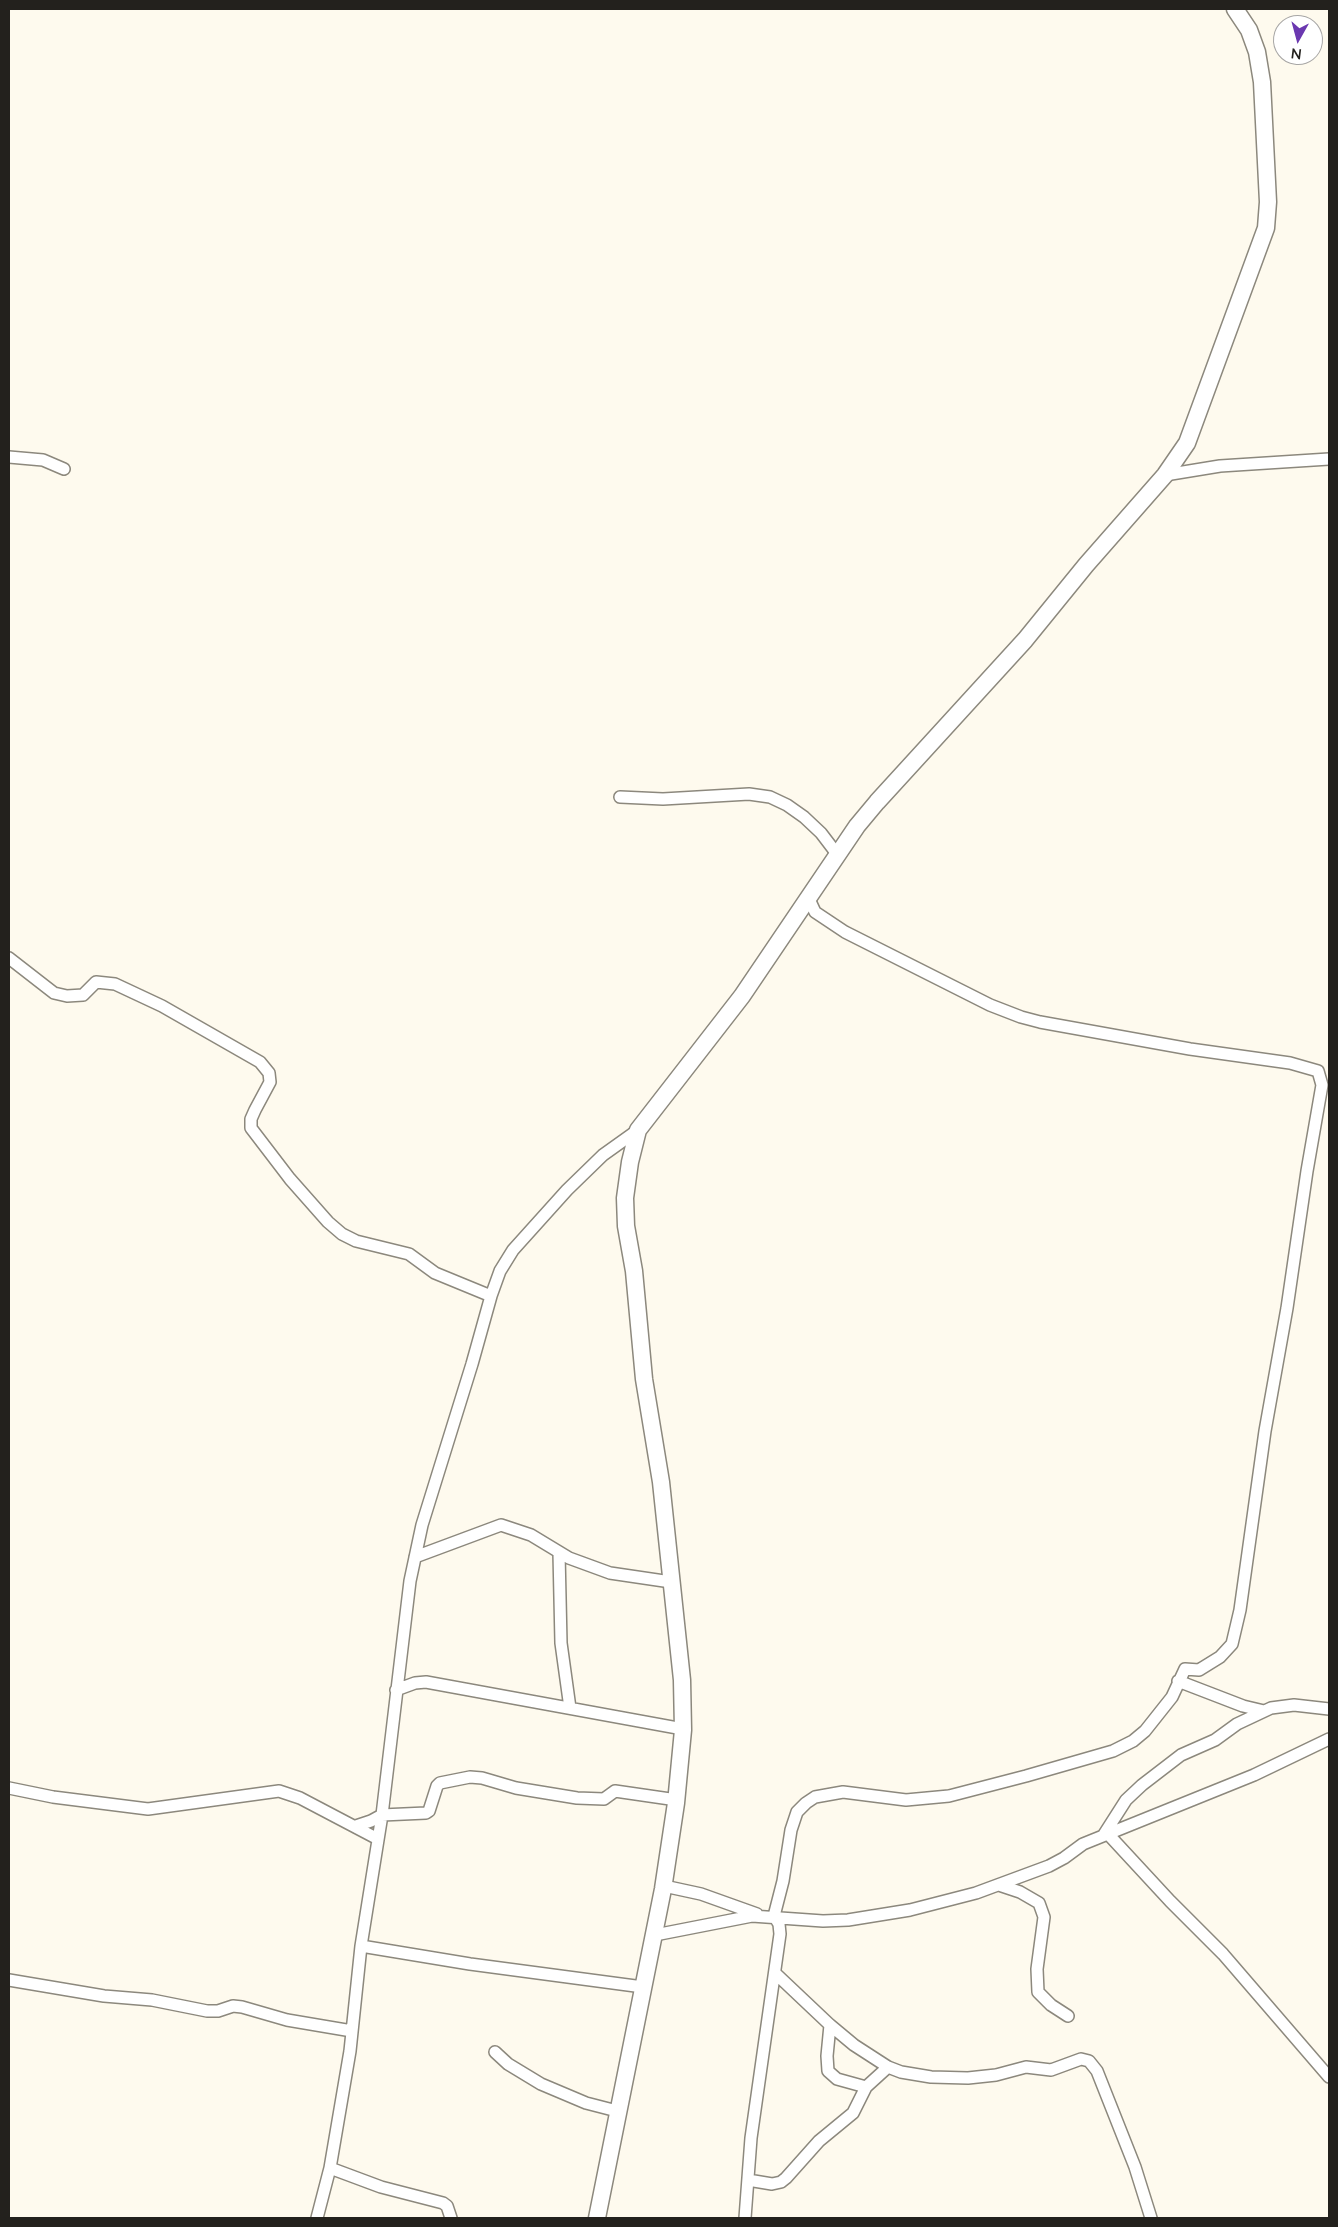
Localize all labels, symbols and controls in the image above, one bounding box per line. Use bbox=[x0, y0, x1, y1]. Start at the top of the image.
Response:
north arrow bbox=[1273, 15, 1323, 65]
text: N bbox=[1290, 45, 1303, 63]

